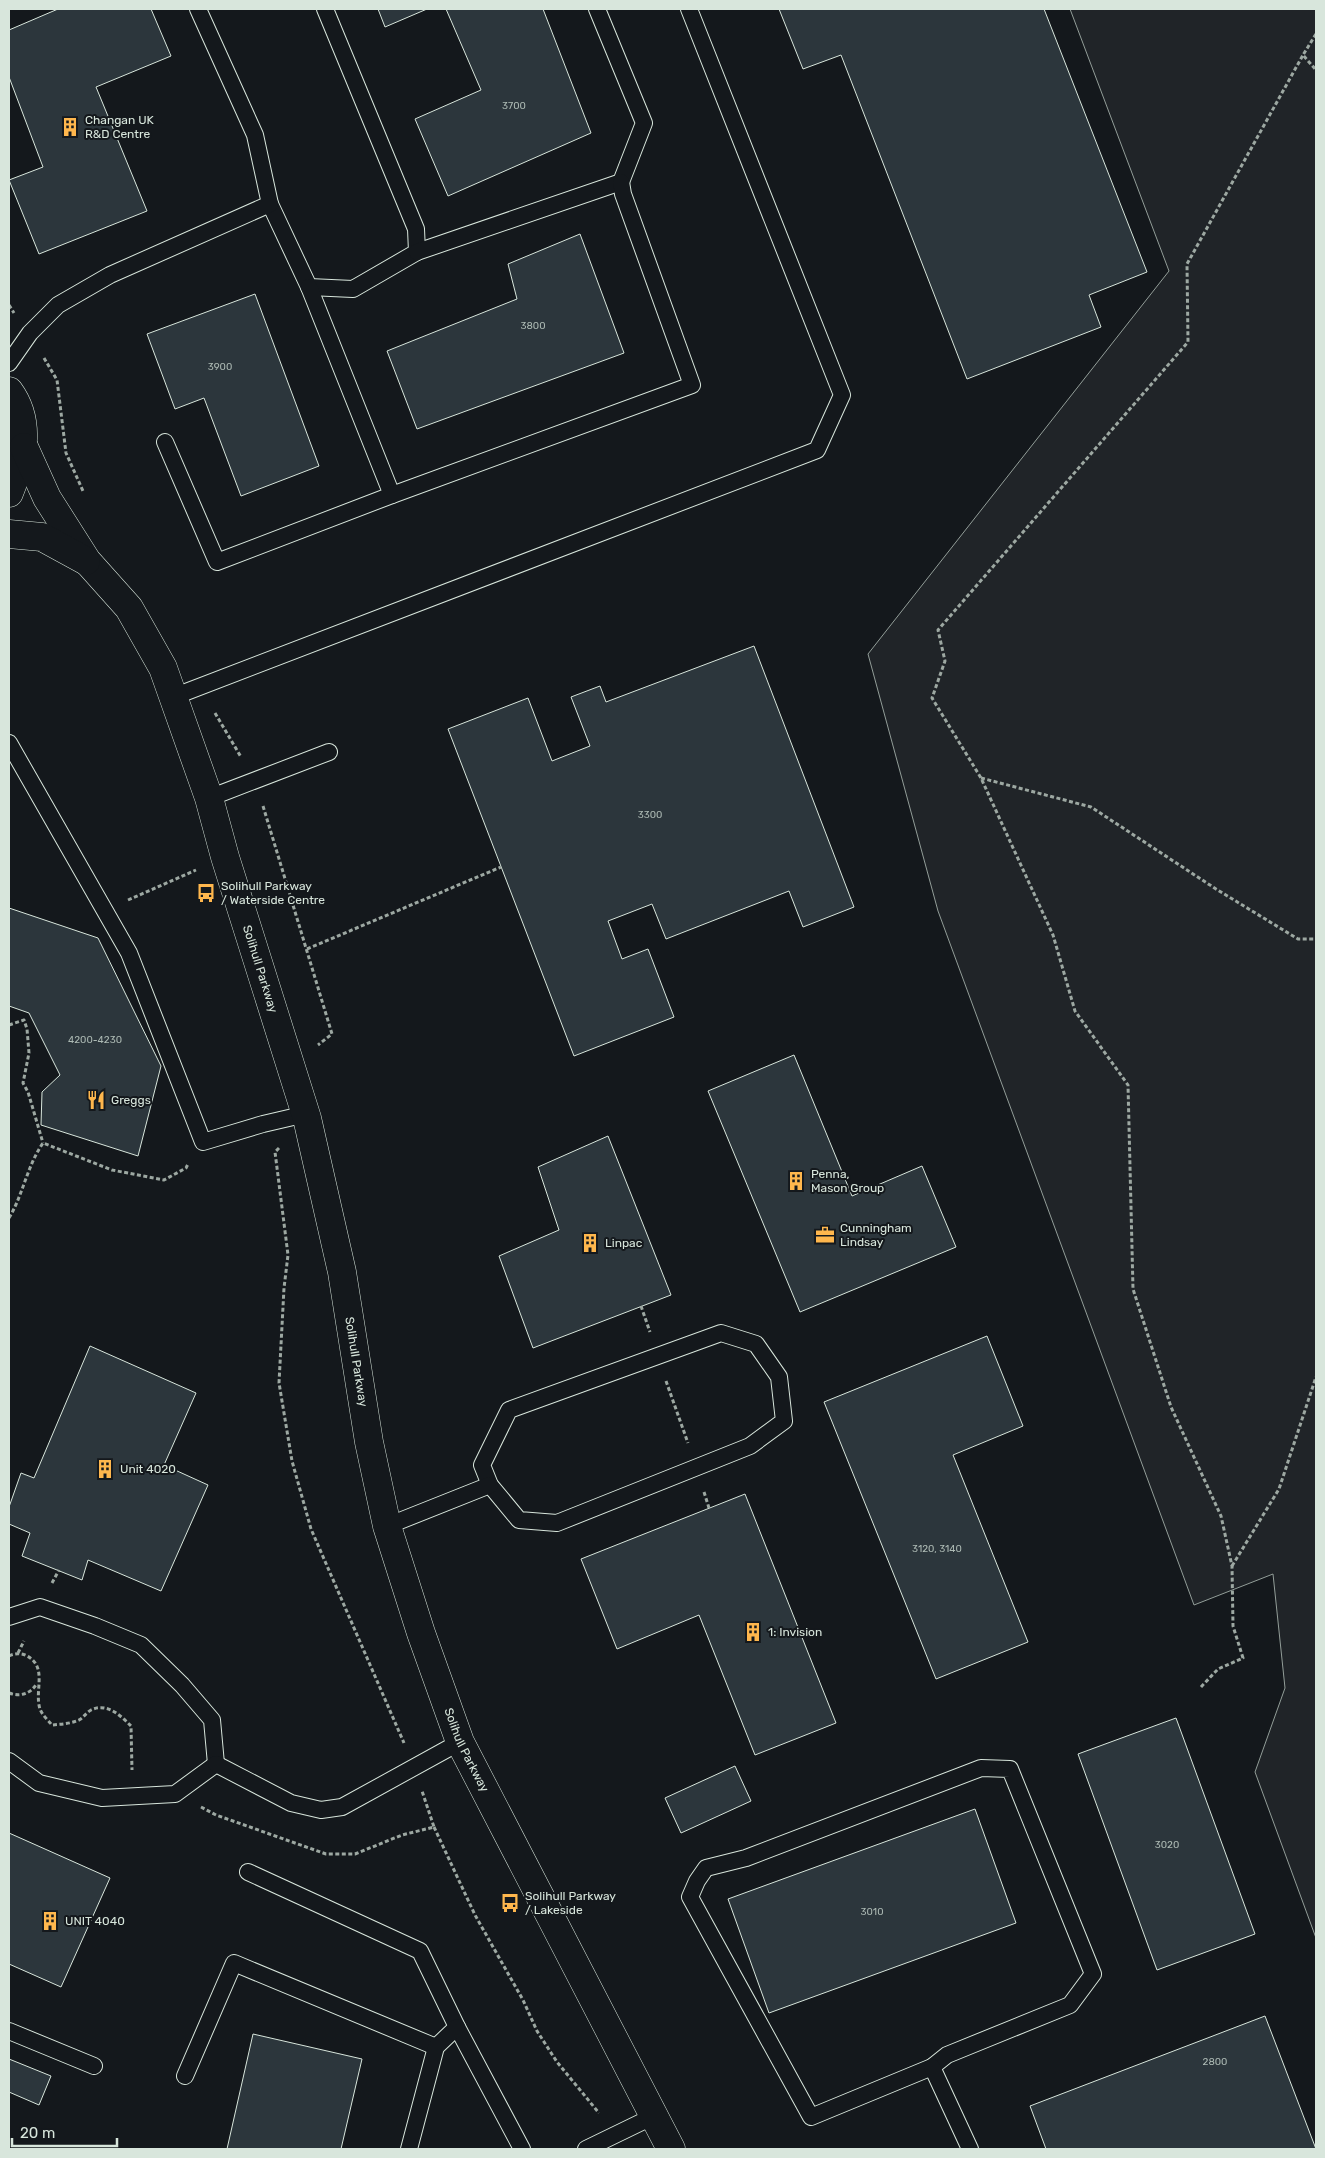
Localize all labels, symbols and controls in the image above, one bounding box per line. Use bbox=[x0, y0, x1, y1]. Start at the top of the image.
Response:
house number: 3700 bbox=[502, 100, 526, 112]
place label: Changan UK R&D Centre bbox=[85, 113, 155, 141]
building icon: Changan UK R&D Centre bbox=[59, 116, 81, 138]
house number: 3800 bbox=[520, 320, 546, 332]
house number: 3900 bbox=[208, 361, 232, 373]
house number: 3300 bbox=[638, 809, 662, 821]
place label: Solihull Parkway / Waterside Centre bbox=[221, 879, 325, 907]
bus stop icon: Solihull Parkway / Waterside Centre bbox=[195, 882, 217, 904]
street label: Solihull Parkway bbox=[240, 923, 281, 1015]
house number: 4200-4230 bbox=[68, 1034, 122, 1046]
restaurant icon: Greggs bbox=[85, 1089, 107, 1111]
place label: Greggs bbox=[111, 1093, 151, 1107]
place label: Penna, Mason Group bbox=[811, 1167, 884, 1195]
building icon: Penna, Mason Group bbox=[785, 1170, 807, 1192]
place label: Cunningham Lindsay bbox=[840, 1221, 912, 1249]
office icon: Cunningham Lindsay bbox=[814, 1224, 836, 1246]
building icon: Linpac bbox=[579, 1232, 601, 1254]
place label: Linpac bbox=[605, 1236, 643, 1250]
street label: Solihull Parkway bbox=[342, 1316, 370, 1408]
building icon: Unit 4020 bbox=[94, 1458, 116, 1480]
place label: Unit 4020 bbox=[120, 1462, 176, 1476]
house number: 3120, 3140 bbox=[912, 1543, 962, 1555]
building icon: 1: Invision bbox=[742, 1621, 764, 1643]
place label: 1: Invision bbox=[768, 1625, 822, 1639]
street label: Solihull Parkway bbox=[441, 1706, 492, 1795]
house number: 3020 bbox=[1155, 1839, 1179, 1851]
place label: Solihull Parkway / Lakeside bbox=[525, 1889, 616, 1917]
bus stop icon: Solihull Parkway / Lakeside bbox=[499, 1892, 521, 1914]
house number: 3010 bbox=[861, 1906, 884, 1918]
building icon: UNIT 4040 bbox=[39, 1910, 61, 1932]
place label: UNIT 4040 bbox=[65, 1914, 125, 1928]
house number: 2800 bbox=[1203, 2056, 1227, 2068]
scale bar bbox=[12, 2116, 118, 2148]
text: 20 m bbox=[20, 2124, 55, 2142]

